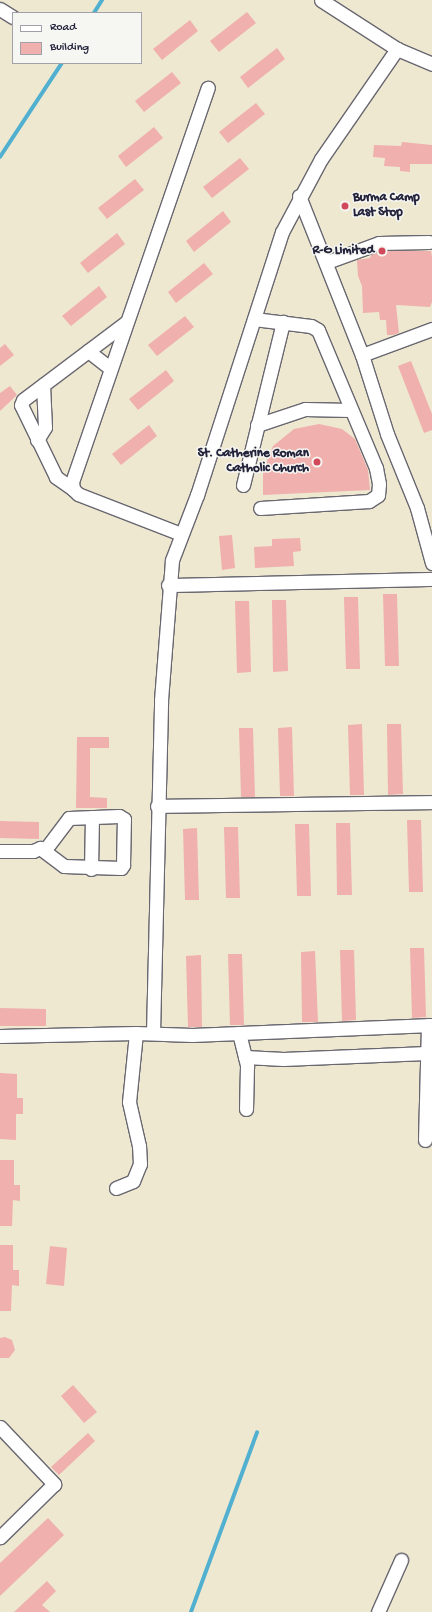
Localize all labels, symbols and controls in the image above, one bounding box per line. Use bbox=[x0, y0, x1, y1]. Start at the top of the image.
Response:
legend bbox=[12, 12, 142, 64]
text: Road bbox=[50, 21, 76, 35]
text: Building bbox=[50, 41, 89, 55]
place label: Burma Camp Last Stop bbox=[353, 191, 420, 222]
marker: Burma Camp Last Stop bbox=[340, 201, 350, 211]
place label: R-G Limited bbox=[313, 243, 374, 259]
marker: R-G Limited bbox=[377, 246, 387, 256]
place label: St. Catherine Roman Catholic Church bbox=[198, 447, 309, 478]
marker: St. Catherine Roman Catholic Church bbox=[312, 457, 322, 467]

